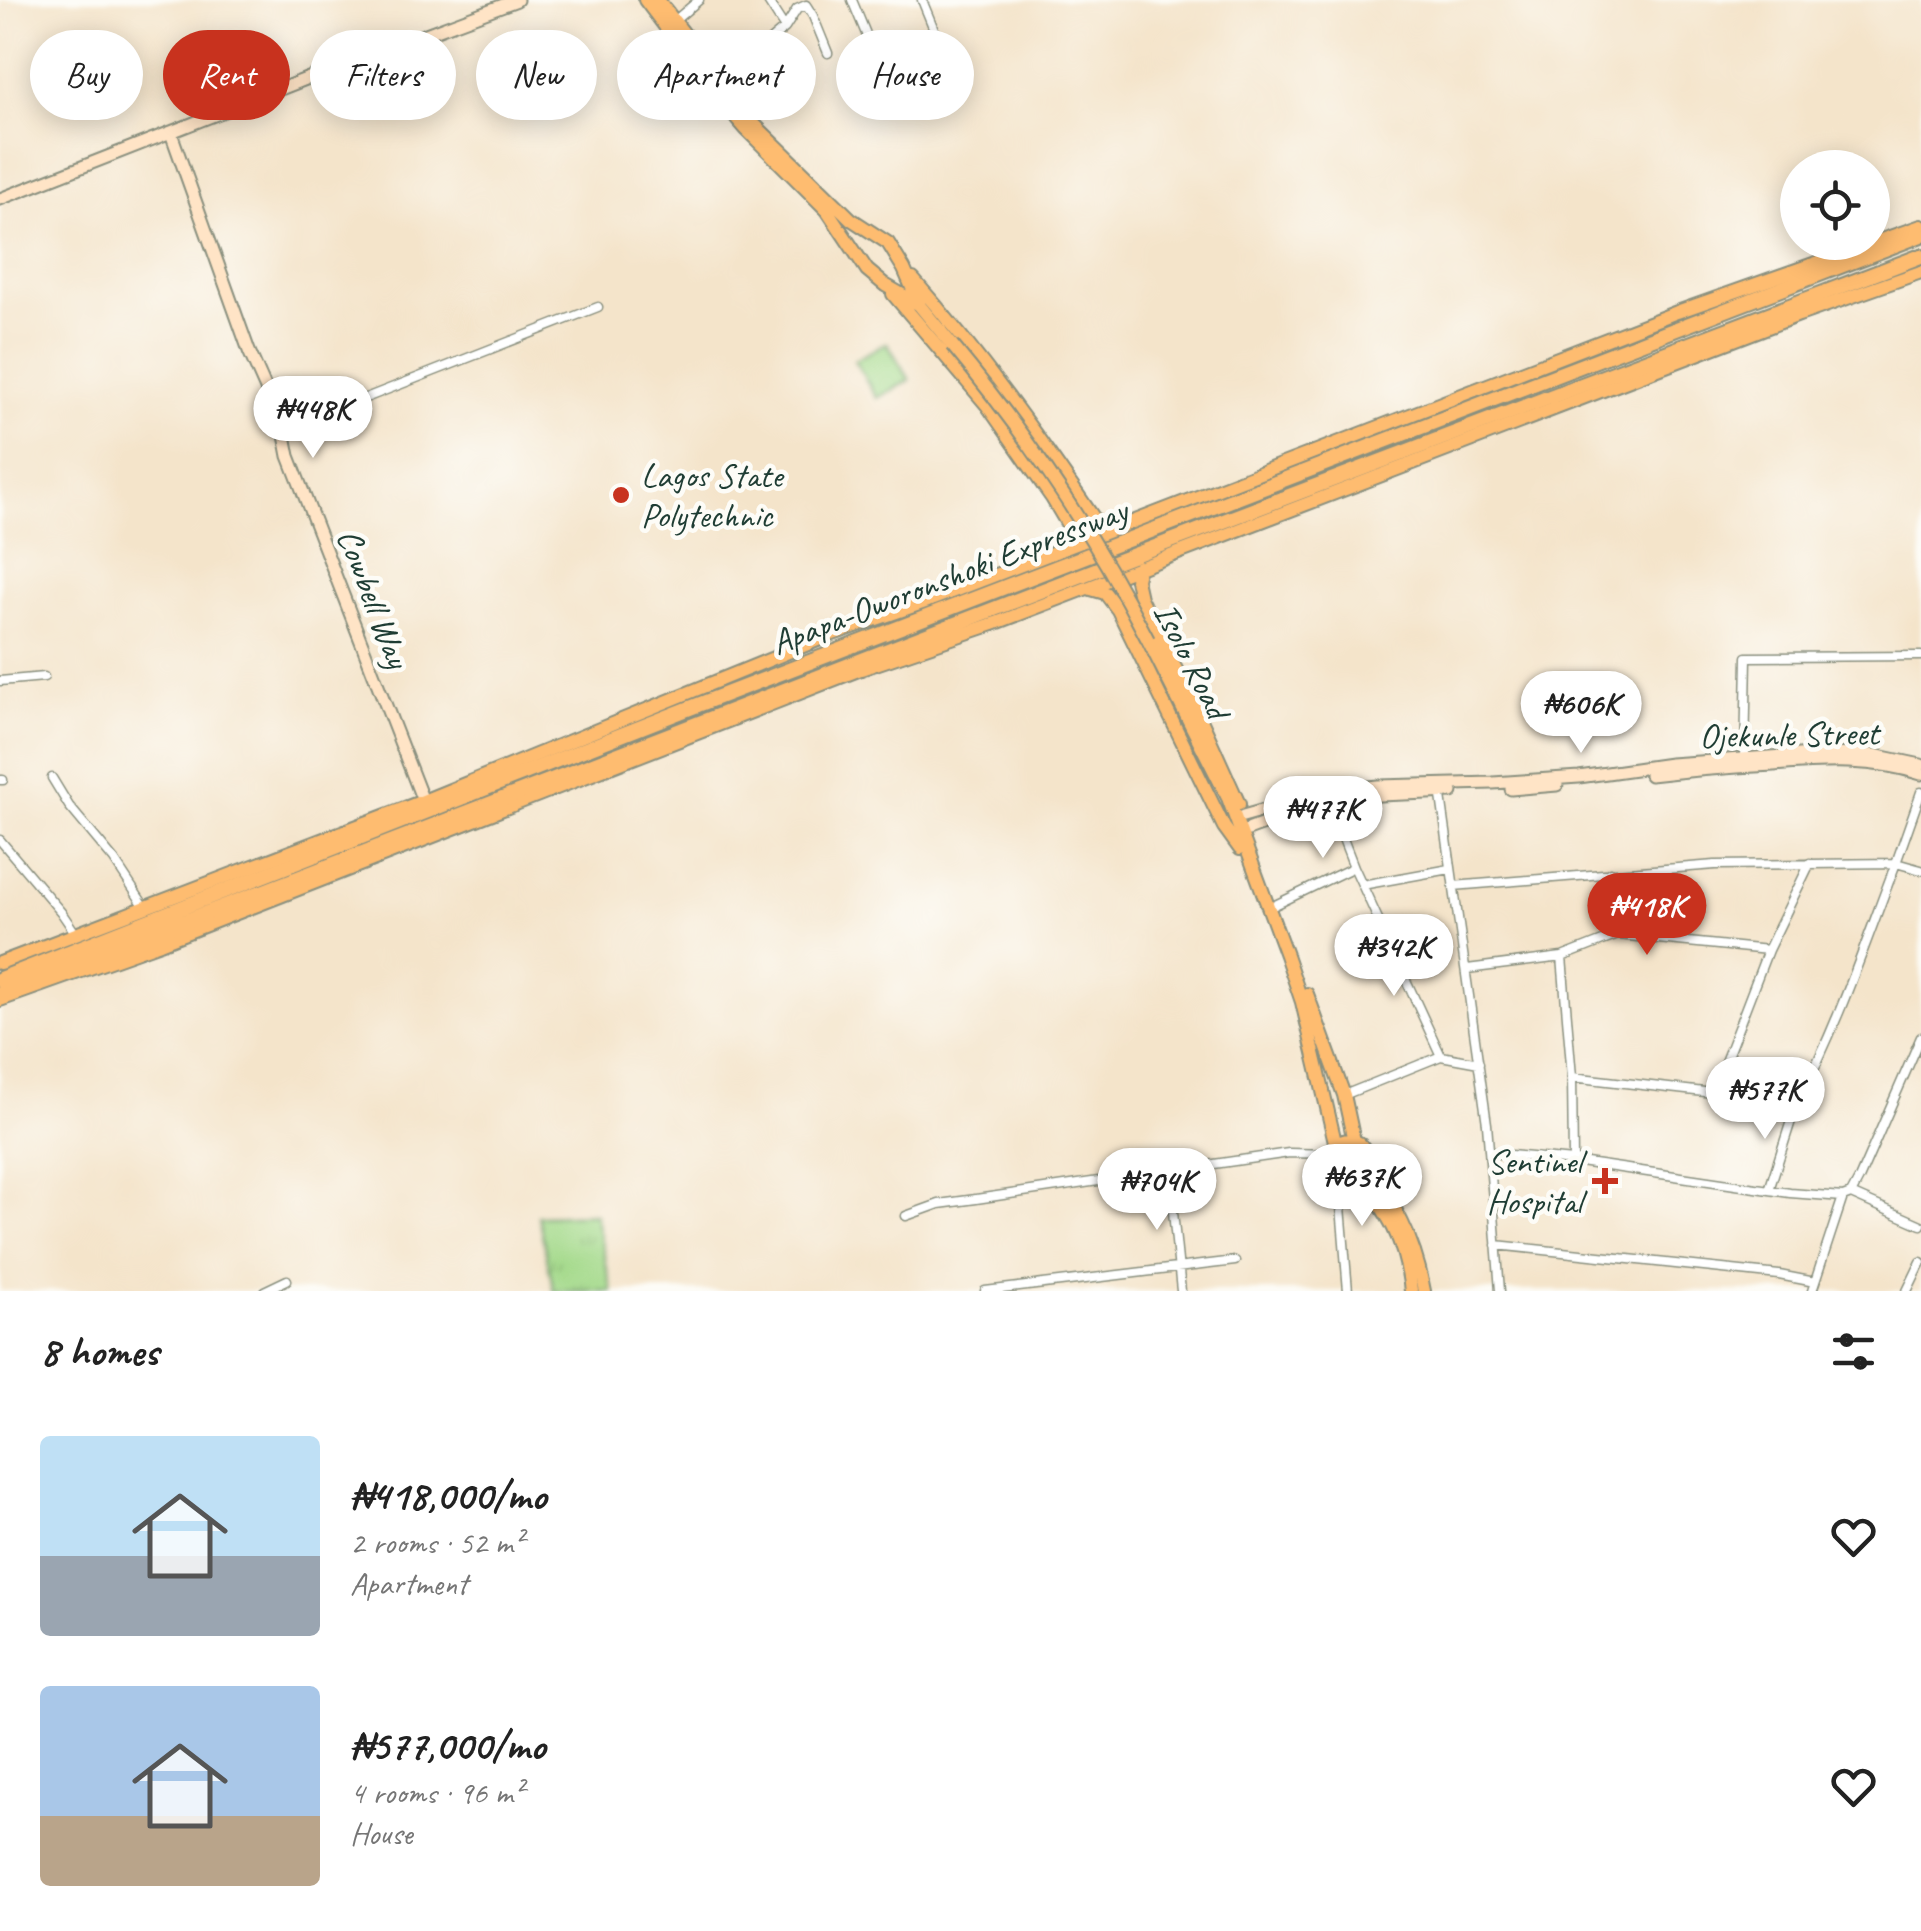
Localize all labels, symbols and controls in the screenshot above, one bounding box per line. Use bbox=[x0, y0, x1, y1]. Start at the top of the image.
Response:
chip: Buy bbox=[30, 30, 143, 120]
chip: Rent bbox=[163, 30, 290, 120]
chip: Filters bbox=[310, 30, 456, 120]
chip: New bbox=[476, 30, 597, 120]
chip: Apartment bbox=[617, 30, 816, 120]
chip: House bbox=[836, 30, 974, 120]
map controls bbox=[1780, 150, 1890, 260]
button: locate bbox=[1780, 150, 1890, 260]
pin: ₦448K bbox=[243, 376, 383, 461]
text: ₦448K bbox=[275, 388, 351, 429]
place label: Lagos State Polytechnic bbox=[641, 453, 785, 538]
marker: Lagos State Polytechnic bbox=[610, 484, 632, 506]
street label: Apapa-Oworonshoki Expressway bbox=[765, 487, 1137, 665]
street label: Cowbell Way bbox=[327, 522, 421, 676]
street label: Isolo Road bbox=[1143, 595, 1242, 731]
pin: ₦606K bbox=[1511, 671, 1651, 756]
text: ₦606K bbox=[1543, 683, 1619, 724]
street label: Ojekunle Street bbox=[1699, 710, 1882, 759]
pin: ₦477K bbox=[1253, 776, 1393, 861]
text: ₦477K bbox=[1285, 788, 1361, 829]
pin: ₦418K bbox=[1577, 873, 1717, 958]
text: ₦418K bbox=[1609, 885, 1685, 926]
pin: ₦342K bbox=[1324, 914, 1464, 999]
text: ₦342K bbox=[1356, 926, 1432, 967]
pin: ₦577K bbox=[1695, 1057, 1835, 1142]
text: ₦577K bbox=[1728, 1069, 1802, 1110]
place label: Sentinel Hospital bbox=[1486, 1139, 1588, 1224]
pin: ₦637K bbox=[1292, 1144, 1432, 1229]
pin: ₦704K bbox=[1087, 1148, 1227, 1233]
text: ₦637K bbox=[1324, 1156, 1400, 1197]
text: ₦704K bbox=[1119, 1160, 1195, 1201]
marker: Sentinel Hospital bbox=[1592, 1168, 1618, 1194]
icon: filters bbox=[1826, 1324, 1881, 1379]
text: 8 homes bbox=[40, 1325, 159, 1378]
text: ₦418,000/mo bbox=[350, 1469, 546, 1522]
icon: home bbox=[120, 1476, 240, 1596]
icon: heart bbox=[1826, 1509, 1881, 1564]
text: 2 rooms · 52 m² bbox=[350, 1522, 523, 1563]
text: Apartment bbox=[350, 1563, 468, 1604]
text: ₦577,000/mo bbox=[350, 1719, 545, 1772]
icon: home bbox=[120, 1726, 240, 1846]
icon: heart bbox=[1826, 1759, 1881, 1814]
text: 4 rooms · 96 m² bbox=[350, 1772, 523, 1813]
text: House bbox=[350, 1813, 412, 1854]

